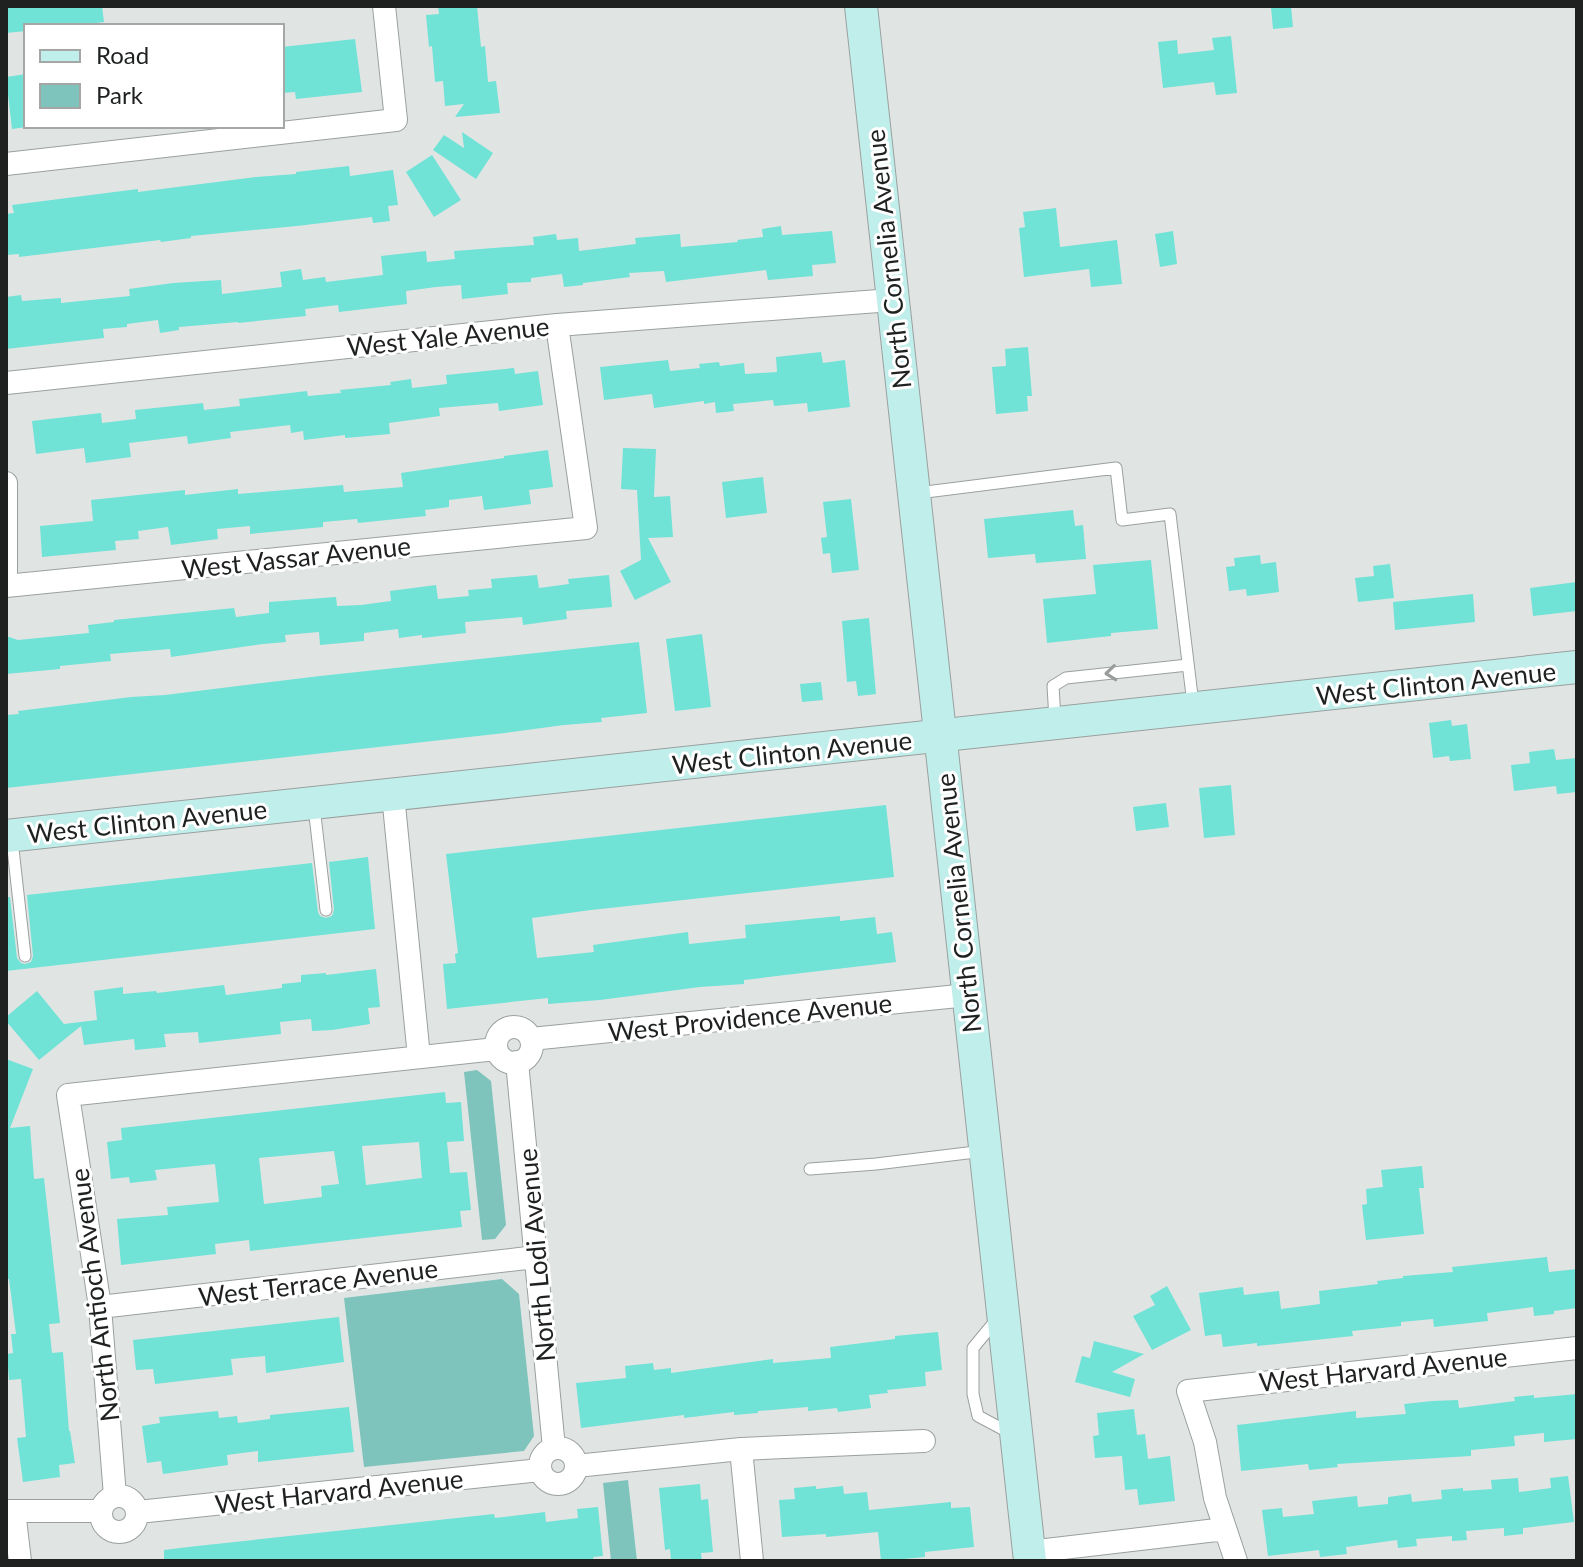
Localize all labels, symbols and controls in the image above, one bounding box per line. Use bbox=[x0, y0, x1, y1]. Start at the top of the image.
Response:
legend bbox=[24, 24, 284, 128]
text: Road bbox=[96, 40, 149, 69]
text: Park bbox=[96, 80, 144, 109]
street label: North Cornelia Avenue bbox=[858, 128, 918, 390]
street label: West Yale Avenue bbox=[345, 309, 551, 363]
street label: West Vassar Avenue bbox=[180, 529, 412, 585]
street label: West Clinton Avenue bbox=[1315, 654, 1557, 712]
one-way arrow bbox=[1104, 665, 1117, 682]
street label: West Clinton Avenue bbox=[671, 723, 913, 781]
street label: North Cornelia Avenue bbox=[928, 772, 988, 1034]
street label: West Clinton Avenue bbox=[26, 792, 268, 850]
street label: West Providence Avenue bbox=[606, 986, 894, 1048]
street label: North Lodi Avenue bbox=[511, 1147, 561, 1363]
street label: North Antioch Avenue bbox=[63, 1167, 125, 1423]
street label: West Terrace Avenue bbox=[196, 1251, 440, 1313]
street label: West Harvard Avenue bbox=[1257, 1340, 1509, 1398]
street label: West Harvard Avenue bbox=[213, 1462, 465, 1520]

